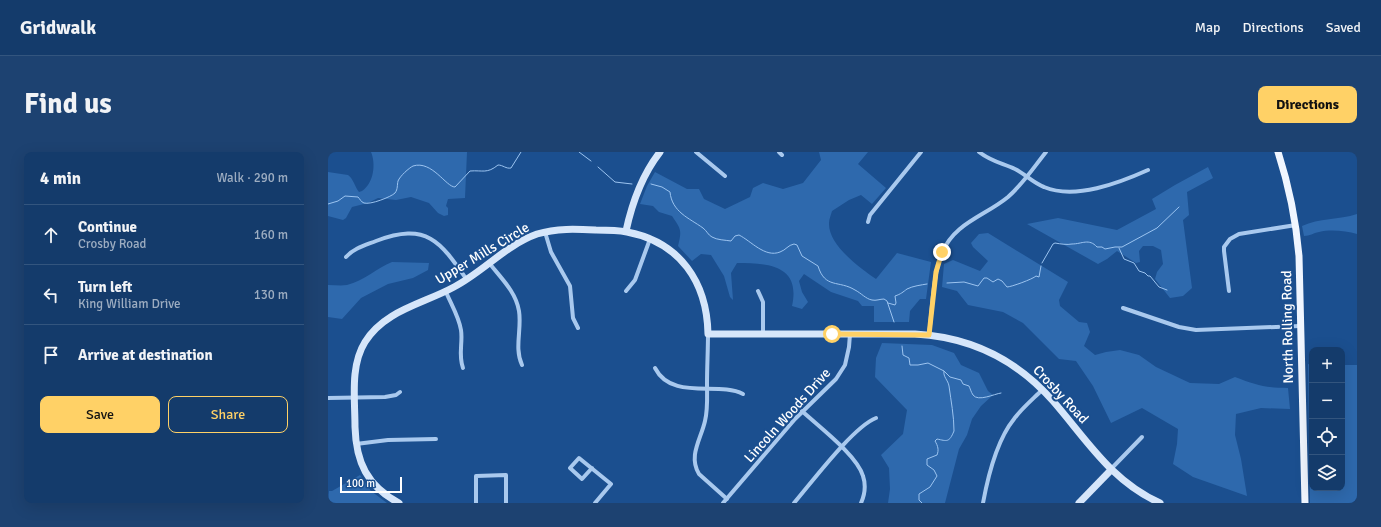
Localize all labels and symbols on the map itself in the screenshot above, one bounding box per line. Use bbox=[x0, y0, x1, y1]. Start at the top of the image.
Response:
street label: Upper Mills Circle bbox=[432, 219, 532, 288]
route end bbox=[933, 243, 951, 261]
street label: North Rolling Road bbox=[1278, 270, 1297, 384]
route start bbox=[823, 325, 841, 343]
street label: Crosby Road bbox=[1029, 362, 1092, 427]
street label: Lincoln Woods Drive bbox=[741, 365, 834, 466]
scale bar bbox=[340, 475, 402, 494]

